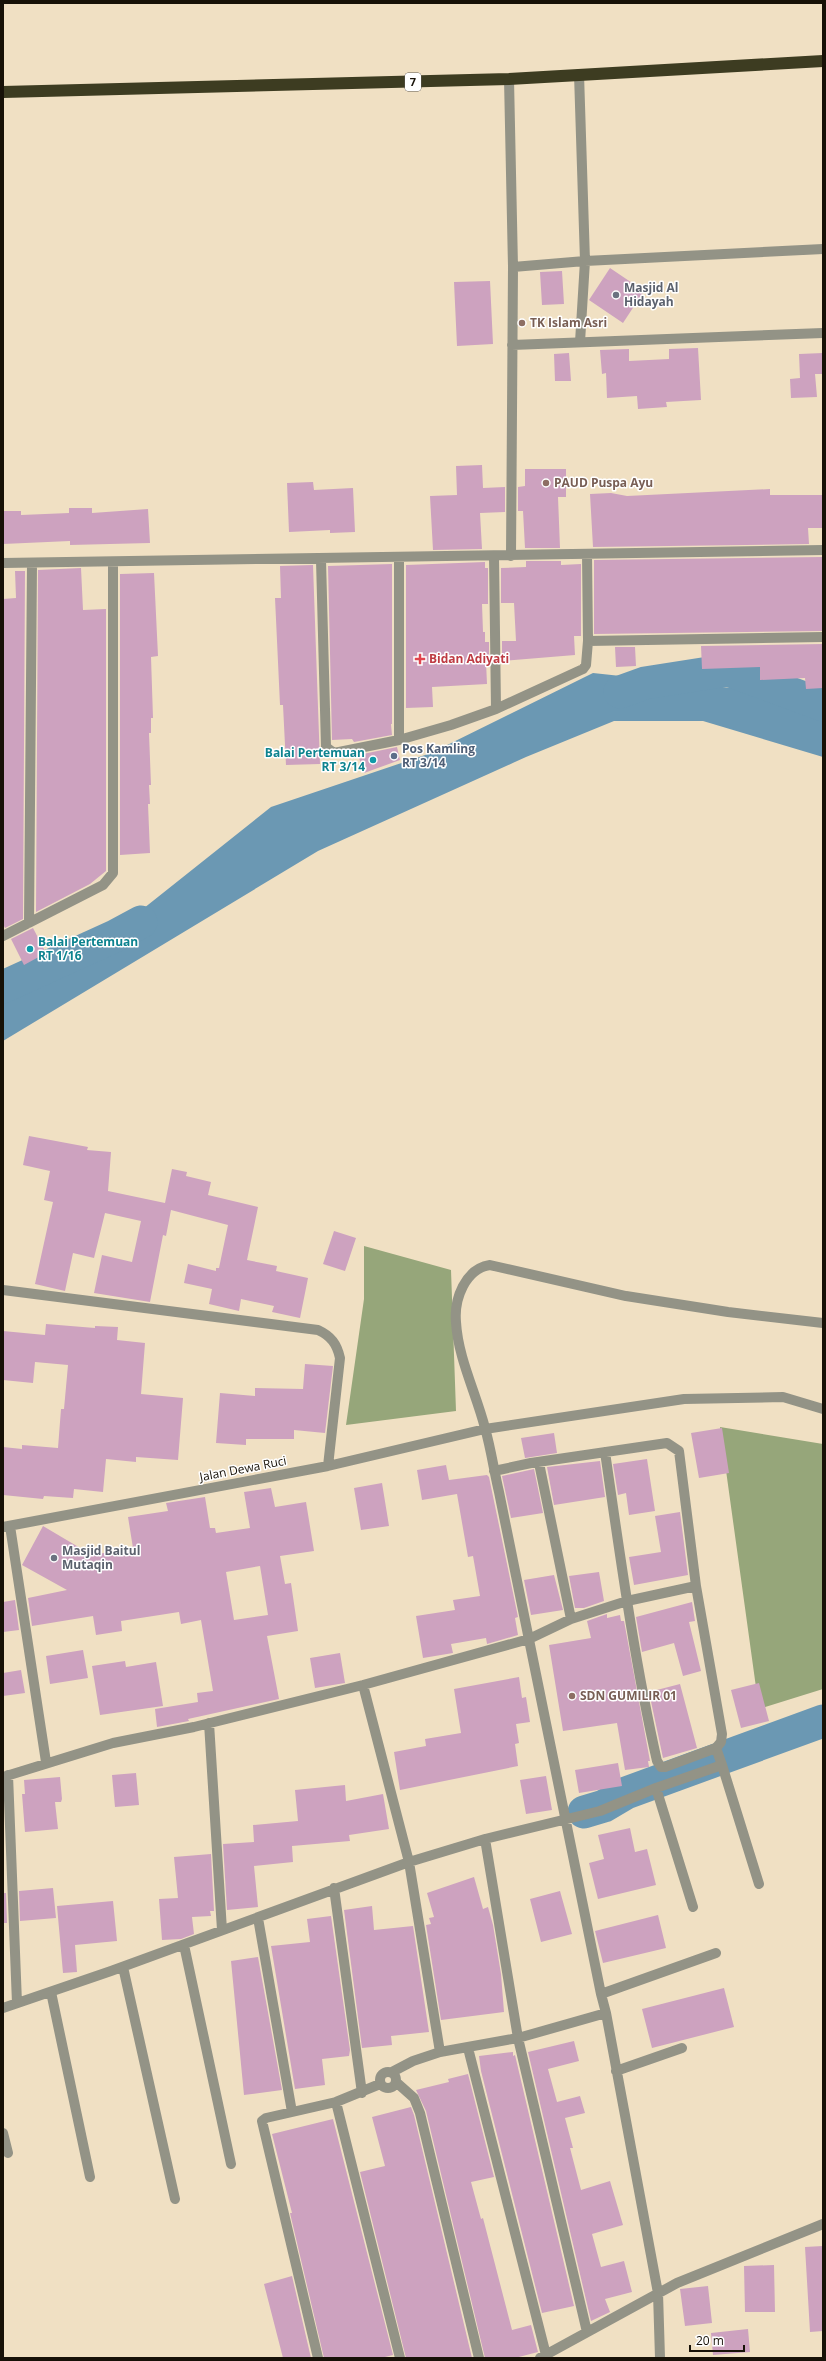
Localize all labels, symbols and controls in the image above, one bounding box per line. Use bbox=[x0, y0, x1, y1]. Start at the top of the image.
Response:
road number: 7 bbox=[405, 73, 421, 91]
place label: Masjid Al Hidayah bbox=[624, 279, 679, 310]
marker: Masjid Al Hidayah bbox=[611, 290, 621, 300]
place label: TK Islam Asri bbox=[530, 314, 607, 331]
marker: TK Islam Asri bbox=[517, 318, 527, 328]
place label: PAUD Puspa Ayu bbox=[554, 474, 653, 491]
marker: PAUD Puspa Ayu bbox=[541, 478, 551, 488]
place label: Bidan Adiyati bbox=[429, 650, 509, 667]
marker: Bidan Adiyati bbox=[414, 653, 426, 665]
place label: Pos Kamling RT 3/14 bbox=[402, 740, 475, 771]
place label: Balai Pertemuan RT 3/14 bbox=[265, 744, 365, 775]
marker: Pos Kamling RT 3/14 bbox=[389, 751, 399, 761]
marker: Balai Pertemuan RT 3/14 bbox=[368, 755, 378, 765]
place label: Balai Pertemuan RT 1/16 bbox=[38, 933, 138, 964]
marker: Balai Pertemuan RT 1/16 bbox=[25, 944, 35, 954]
street label: Jalan Dewa Ruci bbox=[197, 1452, 288, 1485]
place label: Masjid Baitul Mutaqin bbox=[62, 1542, 140, 1573]
marker: Masjid Baitul Mutaqin bbox=[49, 1553, 59, 1563]
place label: SDN GUMILIR 01 bbox=[580, 1687, 677, 1704]
marker: SDN GUMILIR 01 bbox=[567, 1691, 577, 1701]
scale bar bbox=[690, 2327, 744, 2353]
text: 20 m bbox=[696, 2332, 724, 2349]

